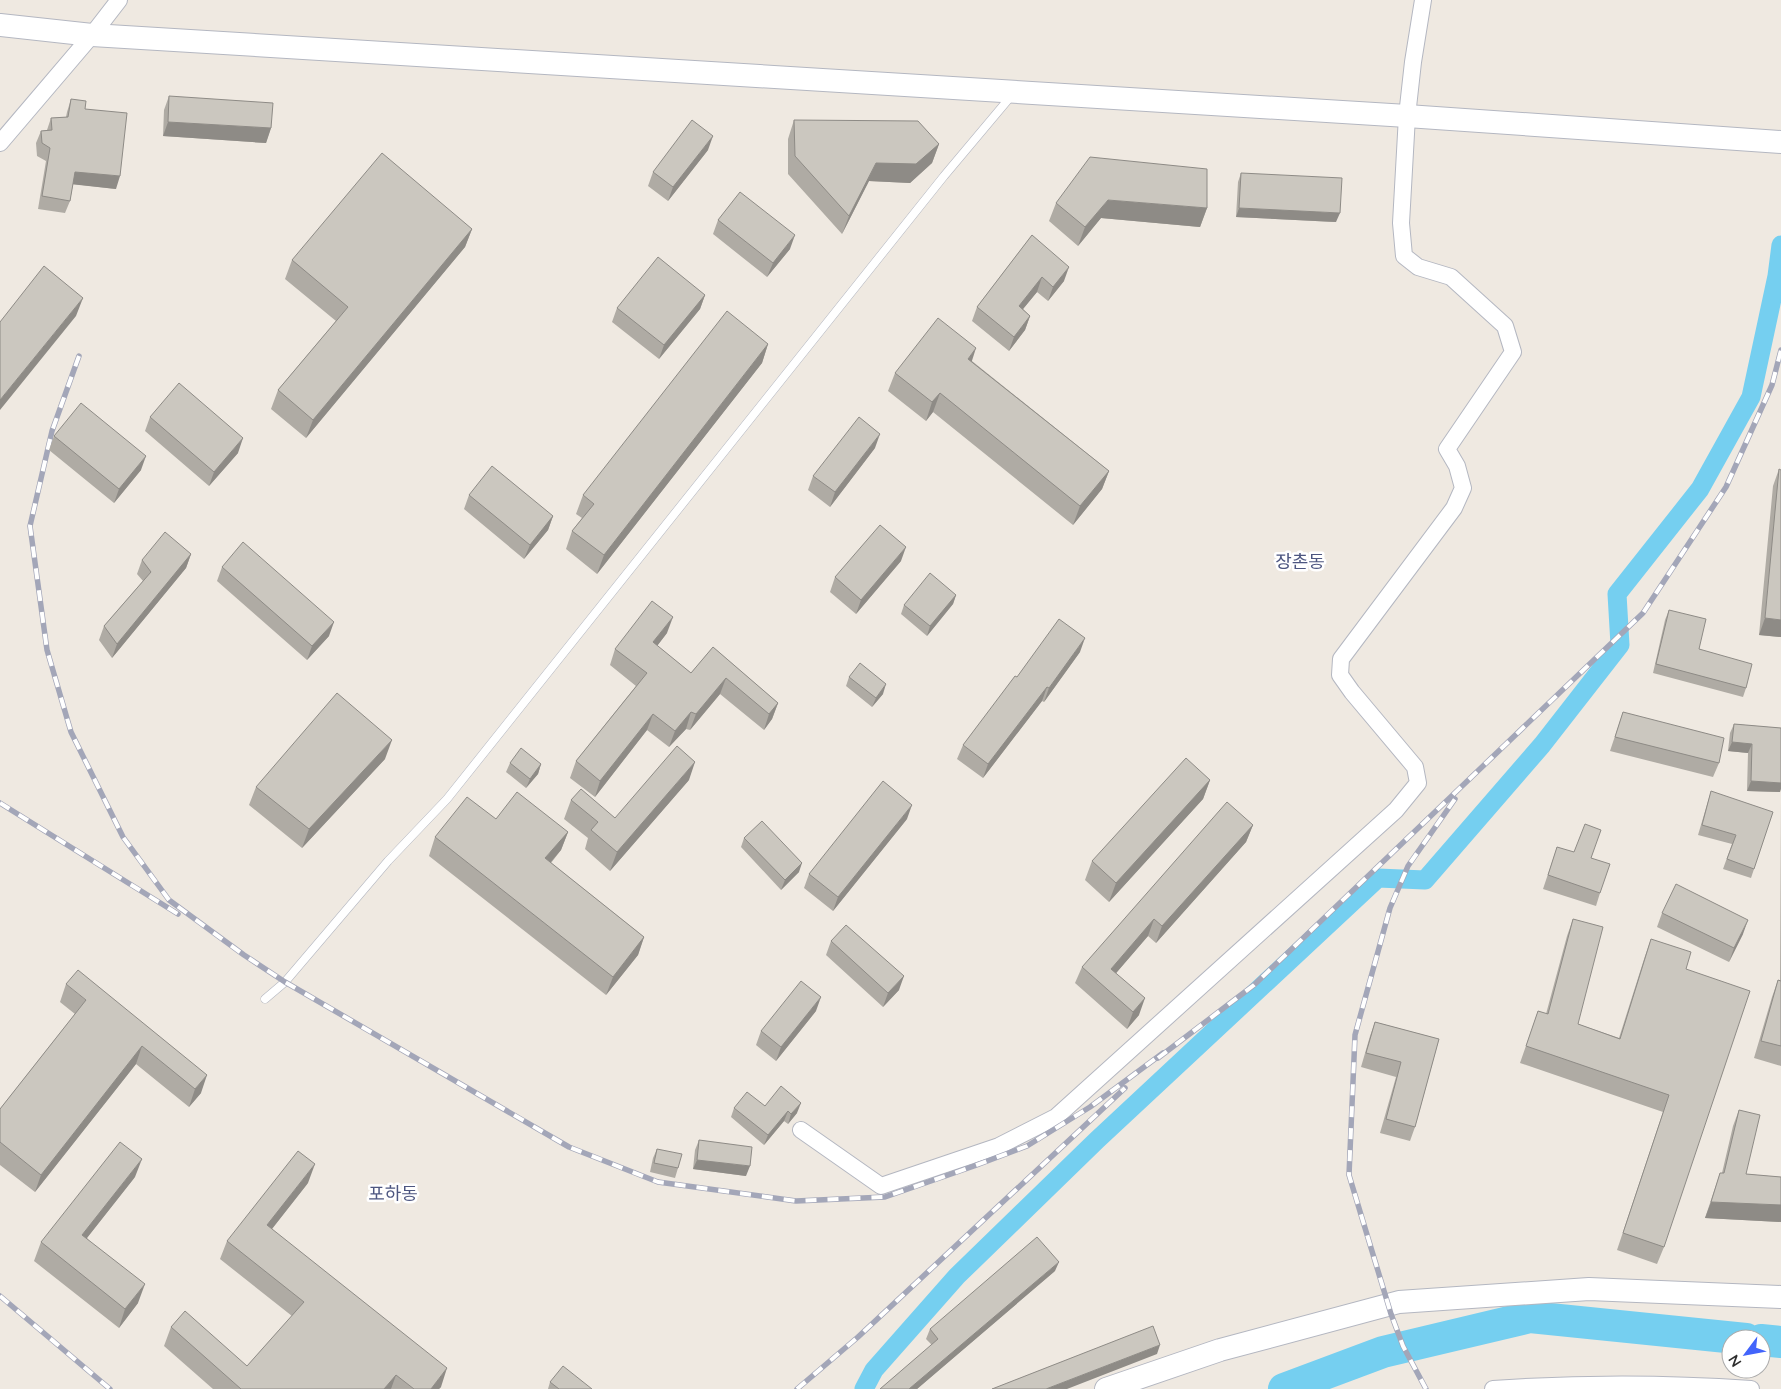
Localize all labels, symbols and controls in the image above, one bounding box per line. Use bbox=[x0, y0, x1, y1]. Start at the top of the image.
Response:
district label: 장촌동 bbox=[1275, 550, 1325, 572]
district label: 포하동 bbox=[368, 1182, 418, 1204]
north arrow bbox=[1721, 1329, 1771, 1379]
text: N bbox=[1724, 1352, 1745, 1370]

